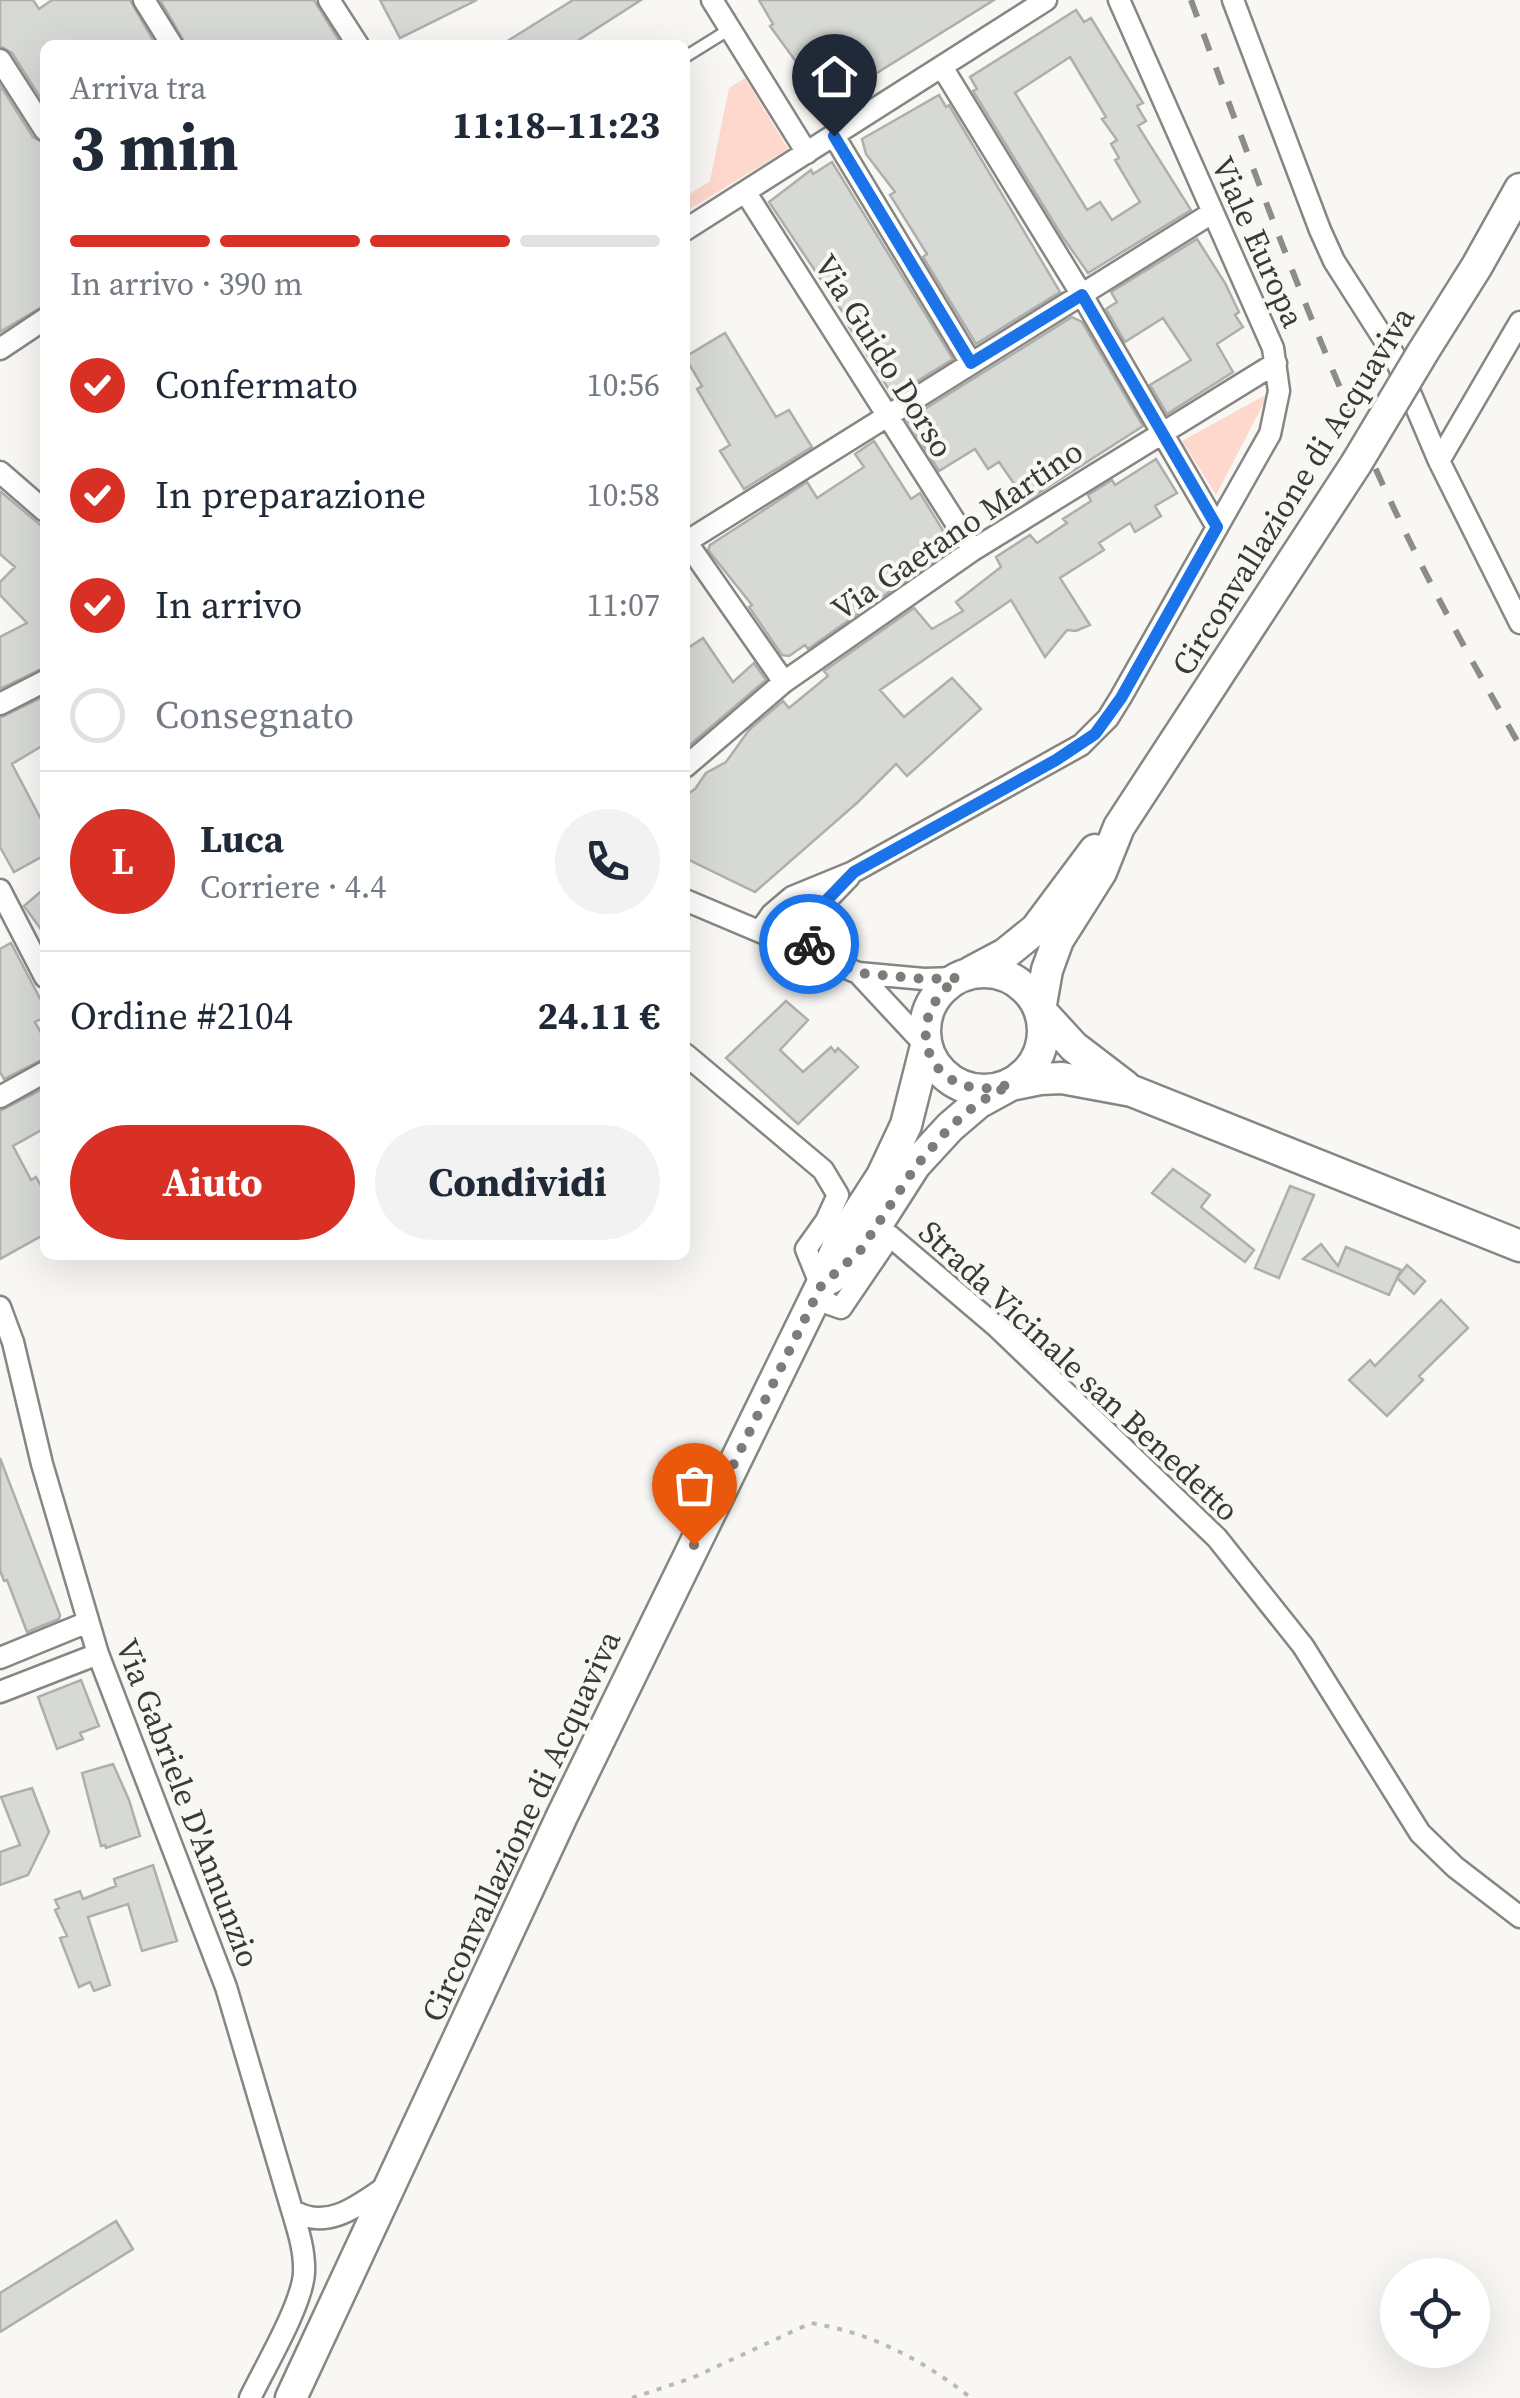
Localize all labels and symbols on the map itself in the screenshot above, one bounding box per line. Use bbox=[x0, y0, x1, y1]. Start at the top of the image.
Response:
pin bbox=[792, 34, 877, 137]
street label: Viale Europa bbox=[1201, 150, 1316, 335]
street label: Via Guido Dorso bbox=[804, 246, 964, 466]
street label: Circonvallazione di Acquaviva bbox=[1161, 298, 1425, 684]
street label: Via Gaetano Martino bbox=[823, 429, 1091, 631]
courier bbox=[759, 894, 859, 994]
street label: Strada Vicinale san Benedetto bbox=[909, 1211, 1249, 1531]
pin bbox=[652, 1443, 737, 1546]
street label: Circonvallazione di Acquaviva bbox=[411, 1623, 631, 2029]
street label: Via Gabriele D'Annunzio bbox=[105, 1633, 271, 1973]

